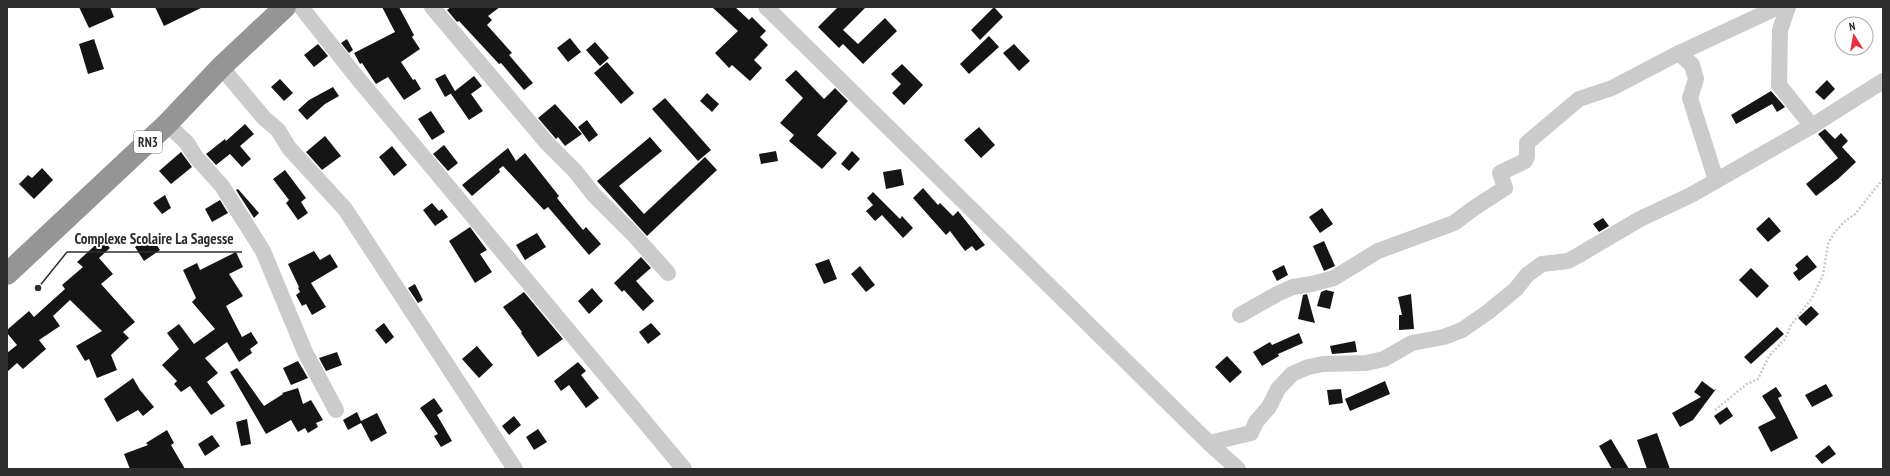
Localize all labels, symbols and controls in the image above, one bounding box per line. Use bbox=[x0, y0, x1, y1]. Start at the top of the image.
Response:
north arrow bbox=[1834, 16, 1874, 56]
text: N bbox=[1848, 19, 1856, 34]
road number: RN3 bbox=[134, 131, 162, 153]
callout: Complexe Scolaire La Sagesse bbox=[67, 225, 242, 252]
text: Complexe Scolaire La Sagesse bbox=[74, 229, 234, 248]

